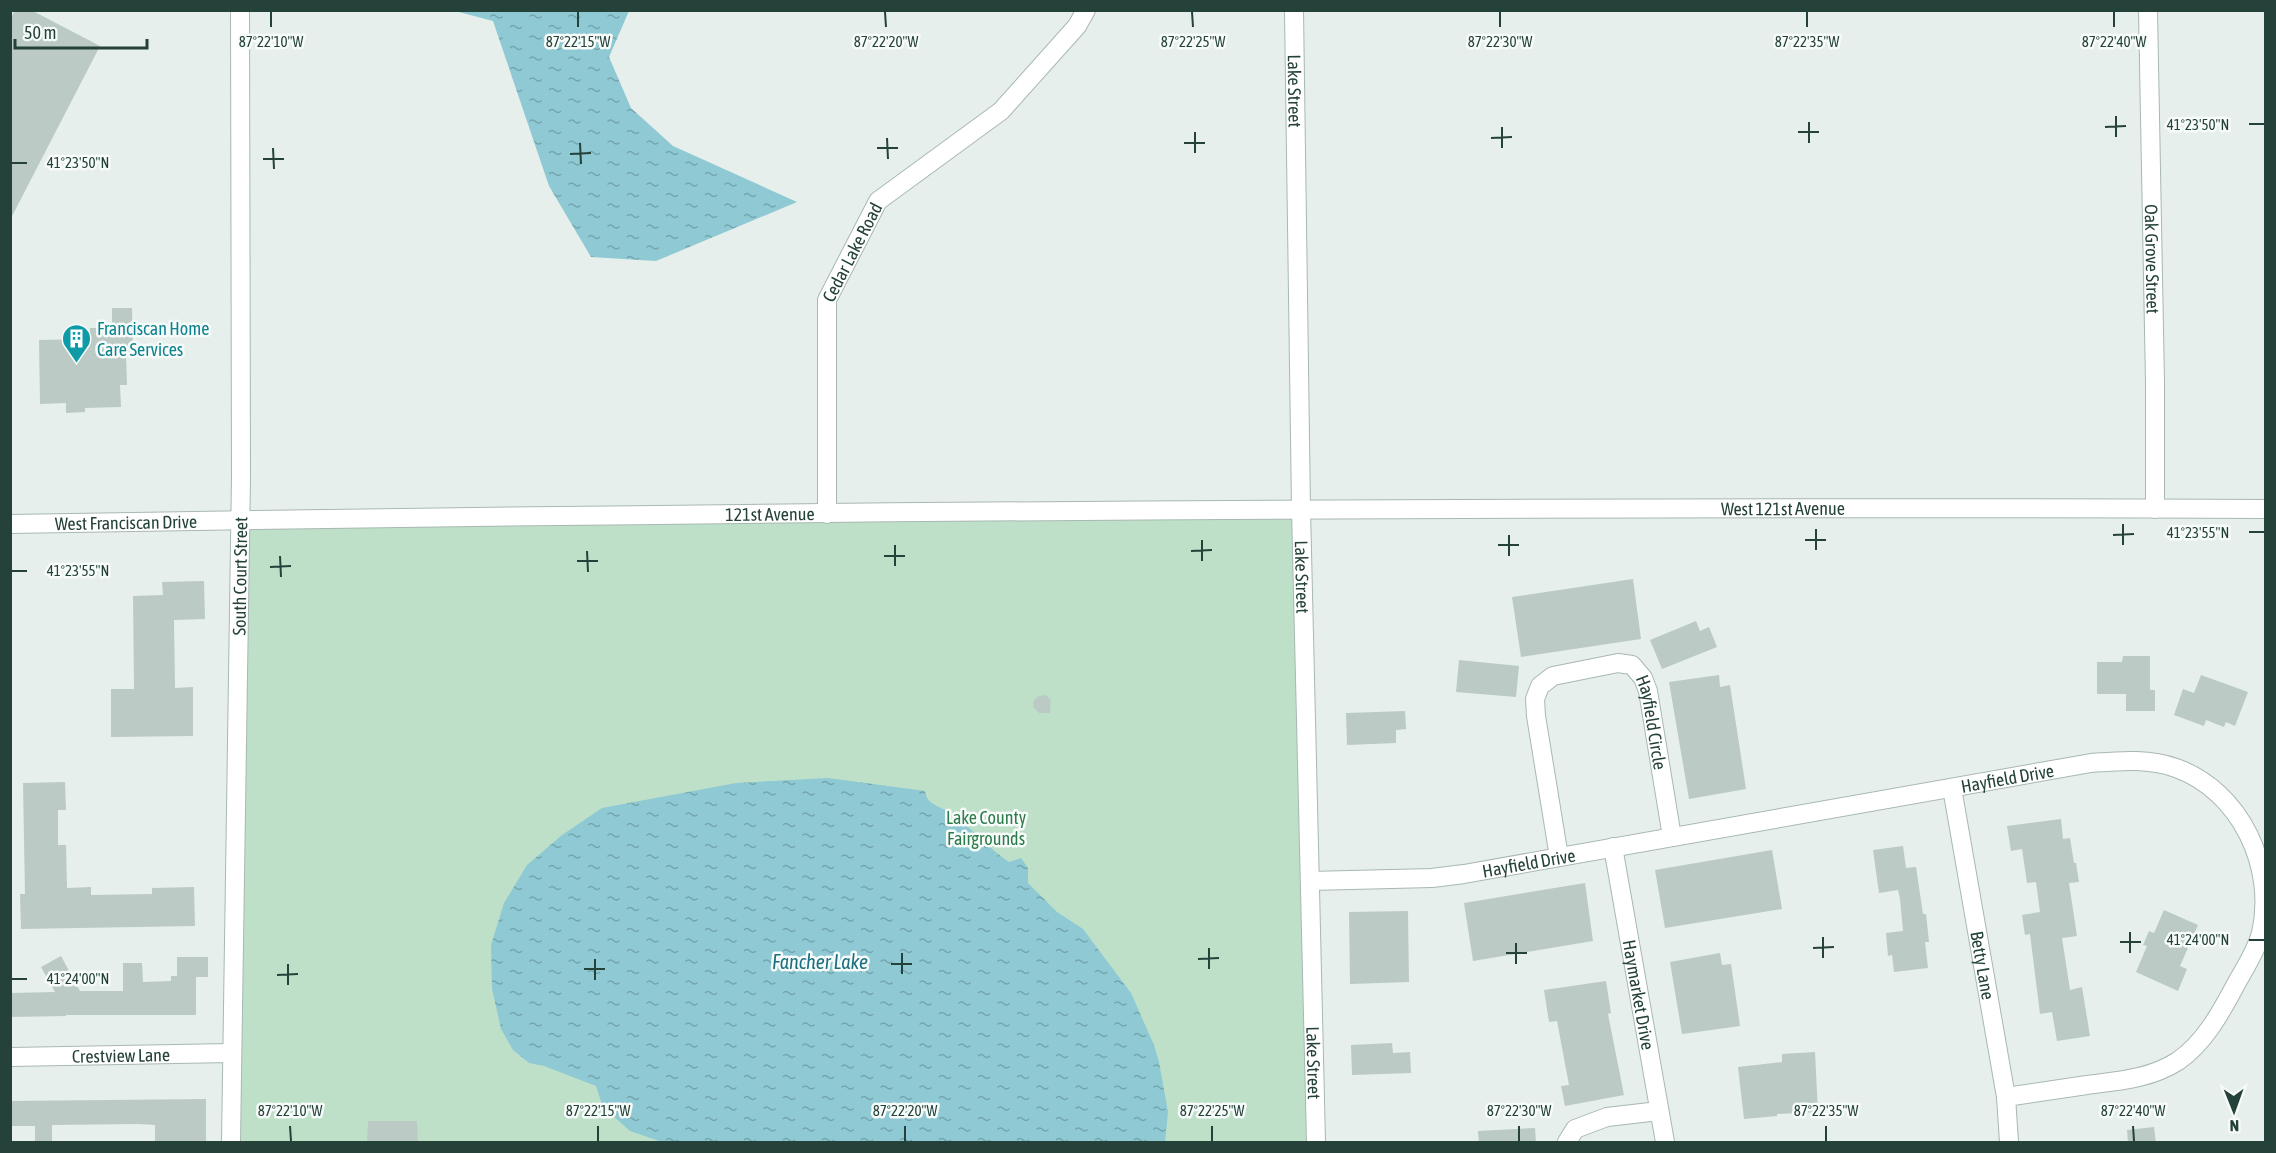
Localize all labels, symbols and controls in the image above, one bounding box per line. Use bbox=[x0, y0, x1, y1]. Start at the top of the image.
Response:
scale bar bbox=[15, 12, 147, 50]
text: 50 m bbox=[24, 22, 56, 43]
text: 87°22'10"W bbox=[239, 33, 303, 50]
text: 87°22'15"W bbox=[546, 33, 610, 50]
text: 87°22'20"W bbox=[854, 33, 918, 50]
text: 87°22'25"W bbox=[1161, 33, 1225, 50]
text: 87°22'30"W bbox=[1468, 33, 1532, 50]
text: 87°22'35"W bbox=[1775, 33, 1839, 50]
text: 87°22'40"W bbox=[2082, 33, 2146, 50]
street label: Lake Street bbox=[1284, 54, 1306, 128]
text: 41°23'50"N bbox=[2167, 116, 2229, 133]
text: 41°23'50"N bbox=[47, 154, 109, 171]
street label: Cedar Lake Road bbox=[817, 199, 886, 305]
street label: Oak Grove Street bbox=[2141, 204, 2164, 314]
place label: Franciscan Home Care Services bbox=[97, 318, 209, 360]
building icon: Franciscan Home Care Services bbox=[60, 322, 92, 364]
street label: West 121st Avenue bbox=[1721, 498, 1845, 519]
street label: 121st Avenue bbox=[725, 503, 815, 525]
street label: West Franciscan Drive bbox=[55, 510, 197, 534]
street label: South Court Street bbox=[228, 517, 251, 636]
text: 41°23'55"N bbox=[2167, 524, 2229, 541]
street label: Lake Street bbox=[1291, 540, 1314, 614]
text: 41°23'55"N bbox=[47, 562, 109, 579]
street label: Hayfield Circle bbox=[1632, 672, 1671, 771]
street label: Hayfield Drive bbox=[1959, 759, 2055, 796]
park label: Lake County Fairgrounds bbox=[946, 807, 1026, 849]
street label: Hayfield Drive bbox=[1481, 844, 1577, 881]
street label: Betty Lane bbox=[1967, 929, 1999, 1001]
text: 41°24'00"N bbox=[2167, 931, 2229, 948]
street label: Haymarket Drive bbox=[1619, 938, 1659, 1051]
water label: Fancher Lake bbox=[772, 950, 868, 973]
text: 41°24'00"N bbox=[47, 970, 109, 987]
street label: Lake Street bbox=[1303, 1026, 1325, 1100]
street label: Crestview Lane bbox=[72, 1044, 170, 1066]
north arrow bbox=[2204, 1081, 2264, 1141]
text: 87°22'10"W bbox=[258, 1102, 322, 1119]
text: 87°22'15"W bbox=[566, 1102, 630, 1119]
text: 87°22'20"W bbox=[873, 1102, 937, 1119]
text: 87°22'25"W bbox=[1180, 1102, 1244, 1119]
text: 87°22'30"W bbox=[1487, 1102, 1551, 1119]
text: 87°22'35"W bbox=[1794, 1102, 1858, 1119]
text: 87°22'40"W bbox=[2101, 1102, 2165, 1119]
text: N bbox=[2229, 1117, 2239, 1135]

